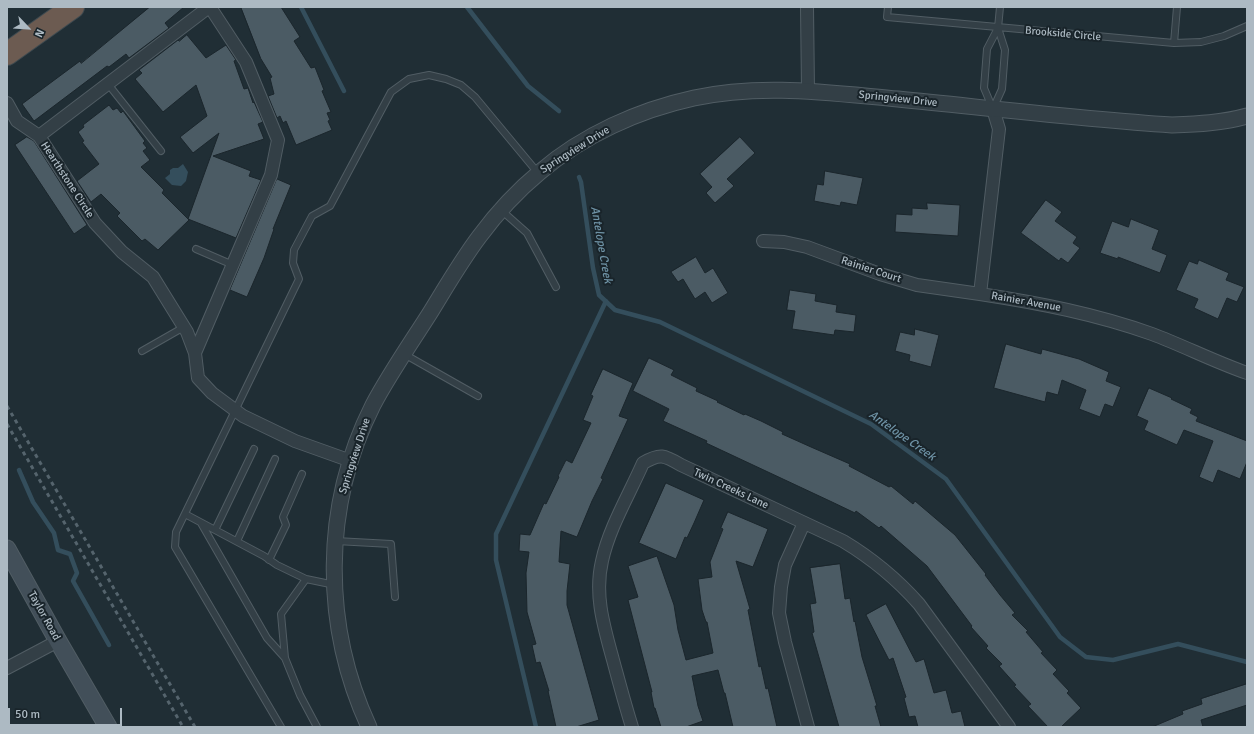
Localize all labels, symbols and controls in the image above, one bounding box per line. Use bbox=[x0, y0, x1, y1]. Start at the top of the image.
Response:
north arrow bbox=[8, 8, 48, 48]
street label: Brookside Circle bbox=[1025, 24, 1101, 44]
text: N bbox=[32, 27, 47, 39]
street label: Springview Drive bbox=[858, 88, 938, 110]
street label: Springview Drive bbox=[538, 123, 612, 177]
street label: Hearthstone Circle bbox=[37, 139, 97, 221]
water label: Antelope Creek bbox=[587, 205, 615, 285]
street label: Rainier Court bbox=[839, 254, 903, 286]
street label: Rainier Avenue bbox=[990, 289, 1062, 315]
water label: Antelope Creek bbox=[866, 408, 938, 464]
street label: Springview Drive bbox=[336, 416, 374, 496]
street label: Twin Creeks Lane bbox=[691, 466, 771, 512]
street label: Taylor Road bbox=[25, 589, 63, 643]
scale bar bbox=[10, 700, 124, 726]
text: 50 m bbox=[15, 707, 40, 722]

